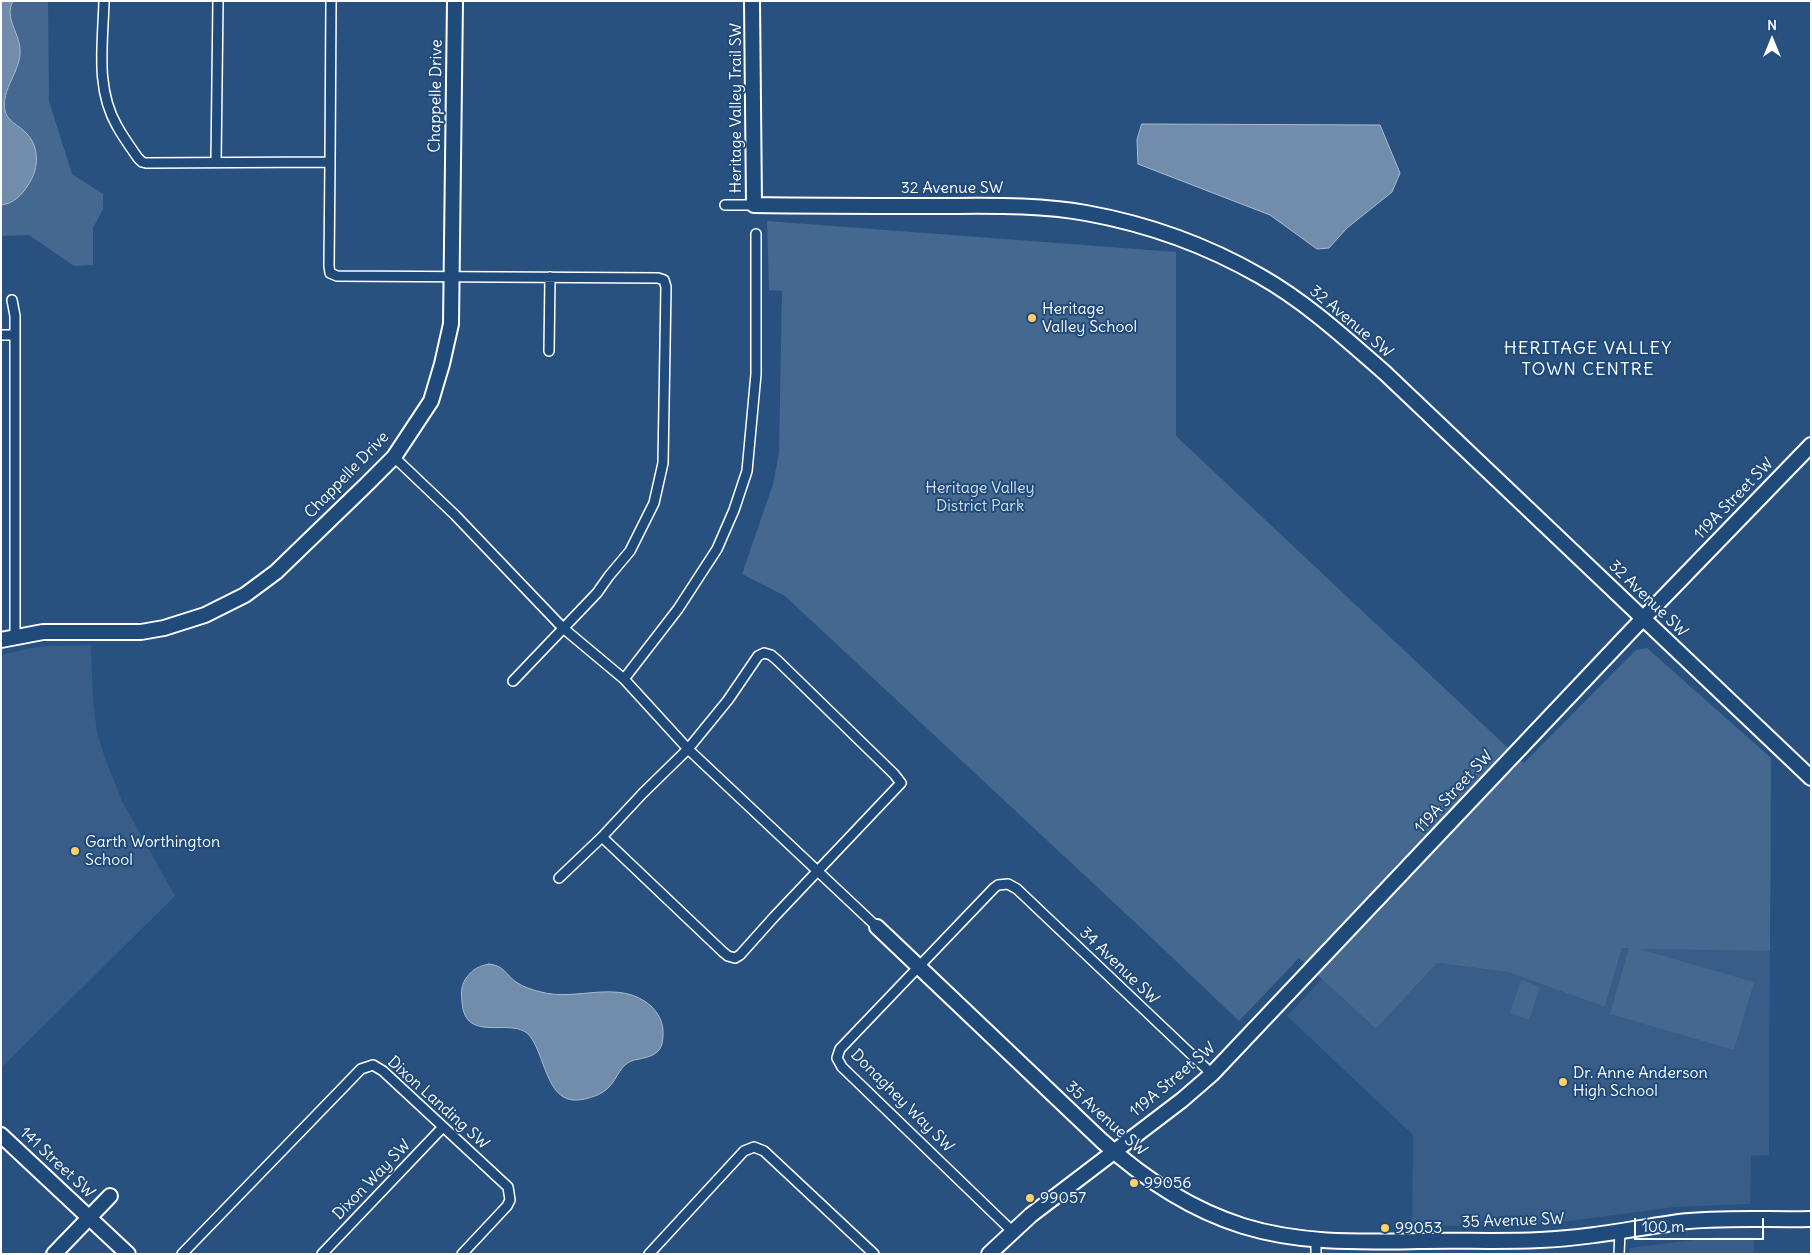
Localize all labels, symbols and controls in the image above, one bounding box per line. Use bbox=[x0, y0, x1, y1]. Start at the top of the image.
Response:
north arrow bbox=[1747, 15, 1797, 65]
text: N bbox=[1767, 16, 1777, 34]
street label: Heritage Valley Trail SW bbox=[726, 23, 746, 193]
street label: Chappelle Drive bbox=[425, 39, 447, 153]
street label: 32 Avenue SW bbox=[901, 178, 1003, 198]
street label: 32 Avenue SW bbox=[1306, 282, 1396, 362]
place label: Heritage Valley School bbox=[1042, 299, 1137, 337]
marker: Heritage Valley School bbox=[1026, 312, 1038, 324]
district label: HERITAGE VALLEY TOWN CENTRE bbox=[1502, 338, 1674, 380]
street label: Chappelle Drive bbox=[301, 428, 393, 522]
street label: 119A Street SW bbox=[1690, 454, 1778, 544]
park label: Heritage Valley District Park bbox=[925, 478, 1035, 516]
street label: 32 Avenue SW bbox=[1604, 556, 1692, 642]
street label: 119A Street SW bbox=[1411, 747, 1497, 837]
place label: Garth Worthington School bbox=[85, 832, 220, 870]
marker: Garth Worthington School bbox=[69, 845, 81, 857]
street label: 34 Avenue SW bbox=[1075, 923, 1163, 1009]
street label: 119A Street SW bbox=[1126, 1039, 1220, 1121]
street label: Donaghey Way SW bbox=[847, 1046, 957, 1156]
street label: Dixon Landing SW bbox=[383, 1052, 493, 1154]
place label: Dr. Anne Anderson High School bbox=[1573, 1063, 1708, 1101]
marker: Dr. Anne Anderson High School bbox=[1557, 1076, 1569, 1088]
street label: 35 Avenue SW bbox=[1061, 1077, 1151, 1161]
street label: 141 Street SW bbox=[16, 1123, 98, 1203]
street label: Dixon Way SW bbox=[329, 1136, 415, 1224]
place label: 99056 bbox=[1144, 1173, 1191, 1193]
marker: 99056 bbox=[1128, 1177, 1140, 1189]
place label: 99057 bbox=[1040, 1188, 1086, 1208]
marker: 99057 bbox=[1024, 1192, 1036, 1204]
scale bar bbox=[1637, 1208, 1767, 1240]
street label: 35 Avenue SW bbox=[1461, 1210, 1565, 1232]
text: 100 m bbox=[1642, 1217, 1684, 1236]
place label: 99053 bbox=[1395, 1218, 1442, 1238]
marker: 99053 bbox=[1379, 1222, 1391, 1234]

